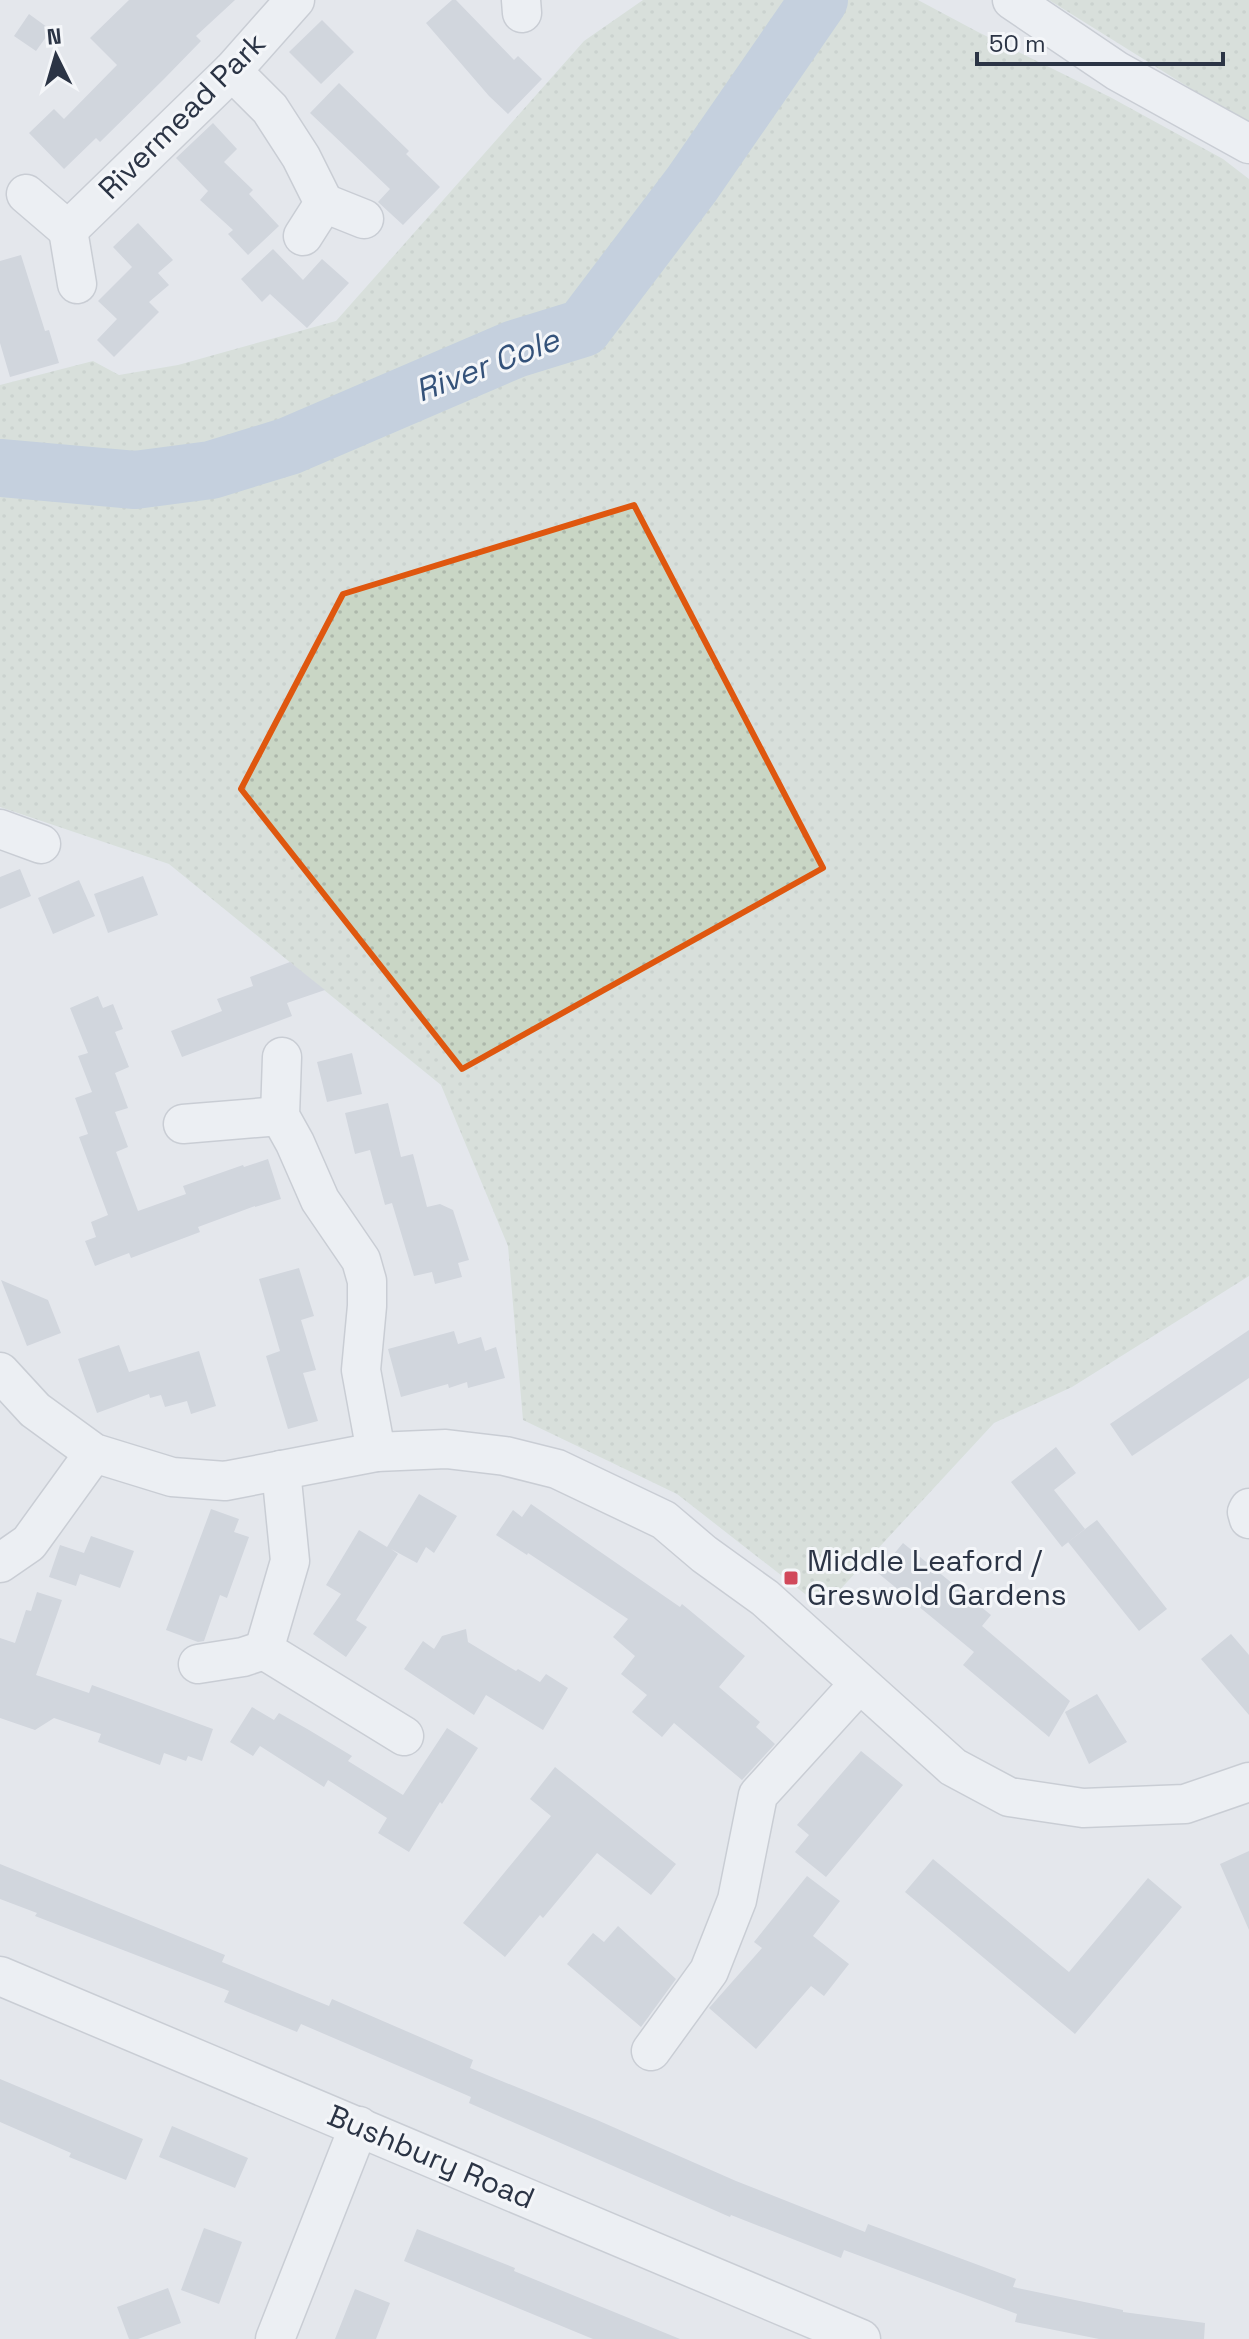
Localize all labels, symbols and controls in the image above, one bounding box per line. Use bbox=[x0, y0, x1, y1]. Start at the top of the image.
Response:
north arrow bbox=[16, 16, 96, 96]
scale bar bbox=[977, 16, 1223, 66]
text: N bbox=[46, 21, 63, 51]
street label: Rivermead Park bbox=[90, 24, 273, 207]
text: 50 m bbox=[989, 28, 1046, 59]
water label: River Cole bbox=[409, 319, 566, 411]
place label: Middle Leaford / Greswold Gardens bbox=[807, 1541, 1067, 1614]
marker: Middle Leaford / Greswold Gardens bbox=[782, 1569, 800, 1587]
street label: Bushbury Road bbox=[322, 2095, 541, 2218]

